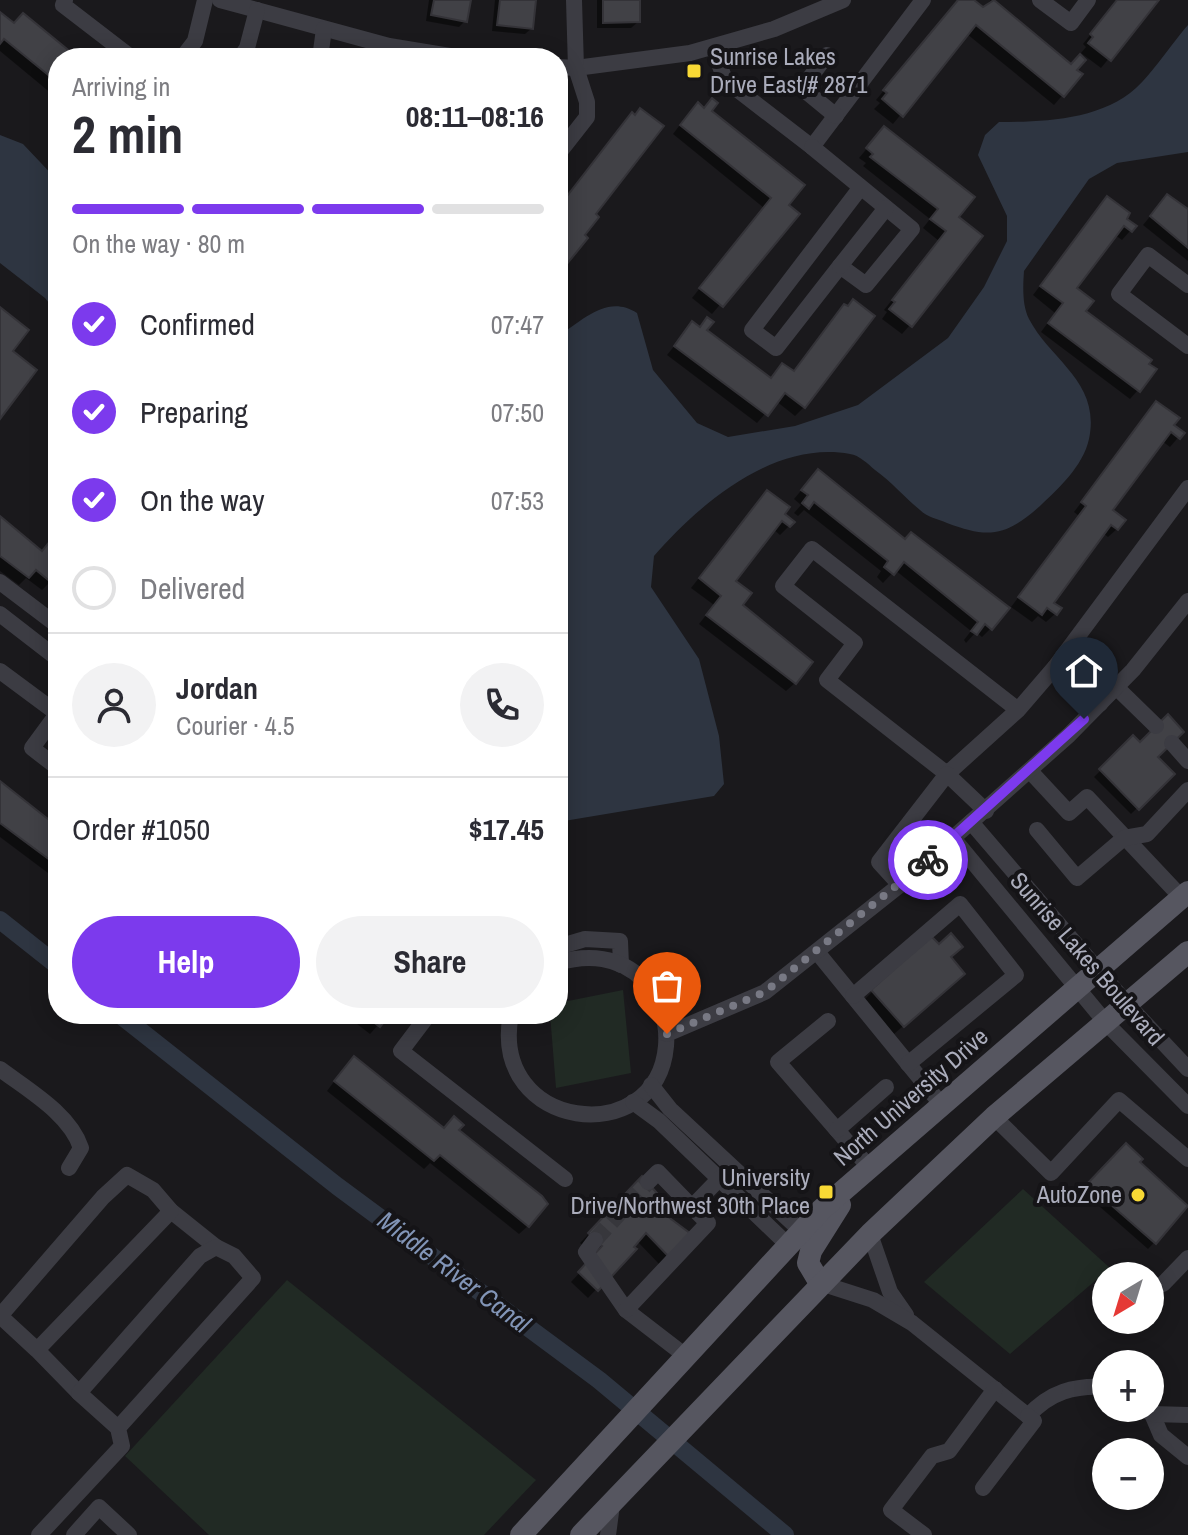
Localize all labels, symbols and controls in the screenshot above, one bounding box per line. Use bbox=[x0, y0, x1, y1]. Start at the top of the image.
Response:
place label: Sunrise Lakes Drive East/# 2871 bbox=[710, 40, 868, 100]
marker: Sunrise Lakes Drive East/# 2871 bbox=[685, 62, 703, 80]
text: Arriving in bbox=[72, 69, 170, 104]
text: 08:11–08:16 bbox=[406, 96, 544, 136]
text: 2 min bbox=[72, 99, 183, 169]
text: On the way · 80 m bbox=[72, 226, 245, 261]
icon: check bbox=[72, 302, 116, 346]
text: Confirmed bbox=[140, 304, 255, 344]
text: 07:47 bbox=[491, 307, 544, 342]
icon: check bbox=[72, 390, 116, 434]
text: Preparing bbox=[140, 392, 248, 432]
text: 07:50 bbox=[491, 395, 544, 430]
icon: check bbox=[72, 478, 116, 522]
text: On the way bbox=[140, 480, 264, 520]
text: 07:53 bbox=[491, 483, 544, 518]
text: Delivered bbox=[140, 568, 245, 608]
pin bbox=[1050, 637, 1118, 719]
icon: home bbox=[1062, 649, 1106, 693]
button: person bbox=[72, 663, 156, 747]
button: phone bbox=[460, 663, 544, 747]
text: Jordan bbox=[176, 668, 258, 708]
text: Courier · 4.5 bbox=[176, 708, 295, 743]
text: Order #1050 bbox=[72, 809, 210, 849]
text: $17.45 bbox=[469, 809, 544, 849]
courier bbox=[888, 820, 968, 900]
icon: bike bbox=[906, 838, 950, 882]
street label: Sunrise Lakes Boulevard bbox=[1004, 865, 1172, 1052]
button: Help bbox=[72, 916, 300, 1008]
button: Share bbox=[316, 916, 544, 1008]
pin bbox=[633, 952, 701, 1034]
icon: bag bbox=[645, 964, 689, 1008]
street label: North University Drive bbox=[826, 1020, 994, 1172]
place label: University Drive/Northwest 30th Place bbox=[570, 1161, 810, 1221]
place label: AutoZone bbox=[1036, 1178, 1122, 1210]
marker: University Drive/Northwest 30th Place bbox=[817, 1183, 835, 1201]
marker: AutoZone bbox=[1129, 1186, 1147, 1204]
water label: Middle River Canal bbox=[371, 1203, 539, 1341]
north arrow bbox=[1092, 1262, 1164, 1334]
map controls bbox=[1092, 1262, 1164, 1510]
button: + bbox=[1092, 1350, 1164, 1422]
button: − bbox=[1092, 1438, 1164, 1510]

